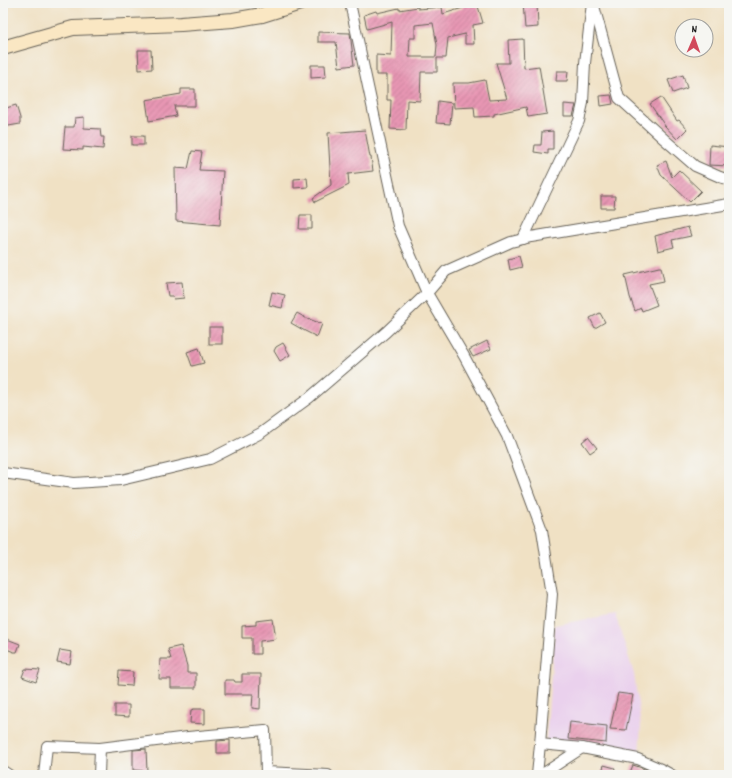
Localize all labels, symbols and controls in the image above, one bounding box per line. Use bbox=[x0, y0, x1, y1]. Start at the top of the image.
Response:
north arrow bbox=[674, 18, 714, 58]
text: N bbox=[691, 22, 698, 38]

